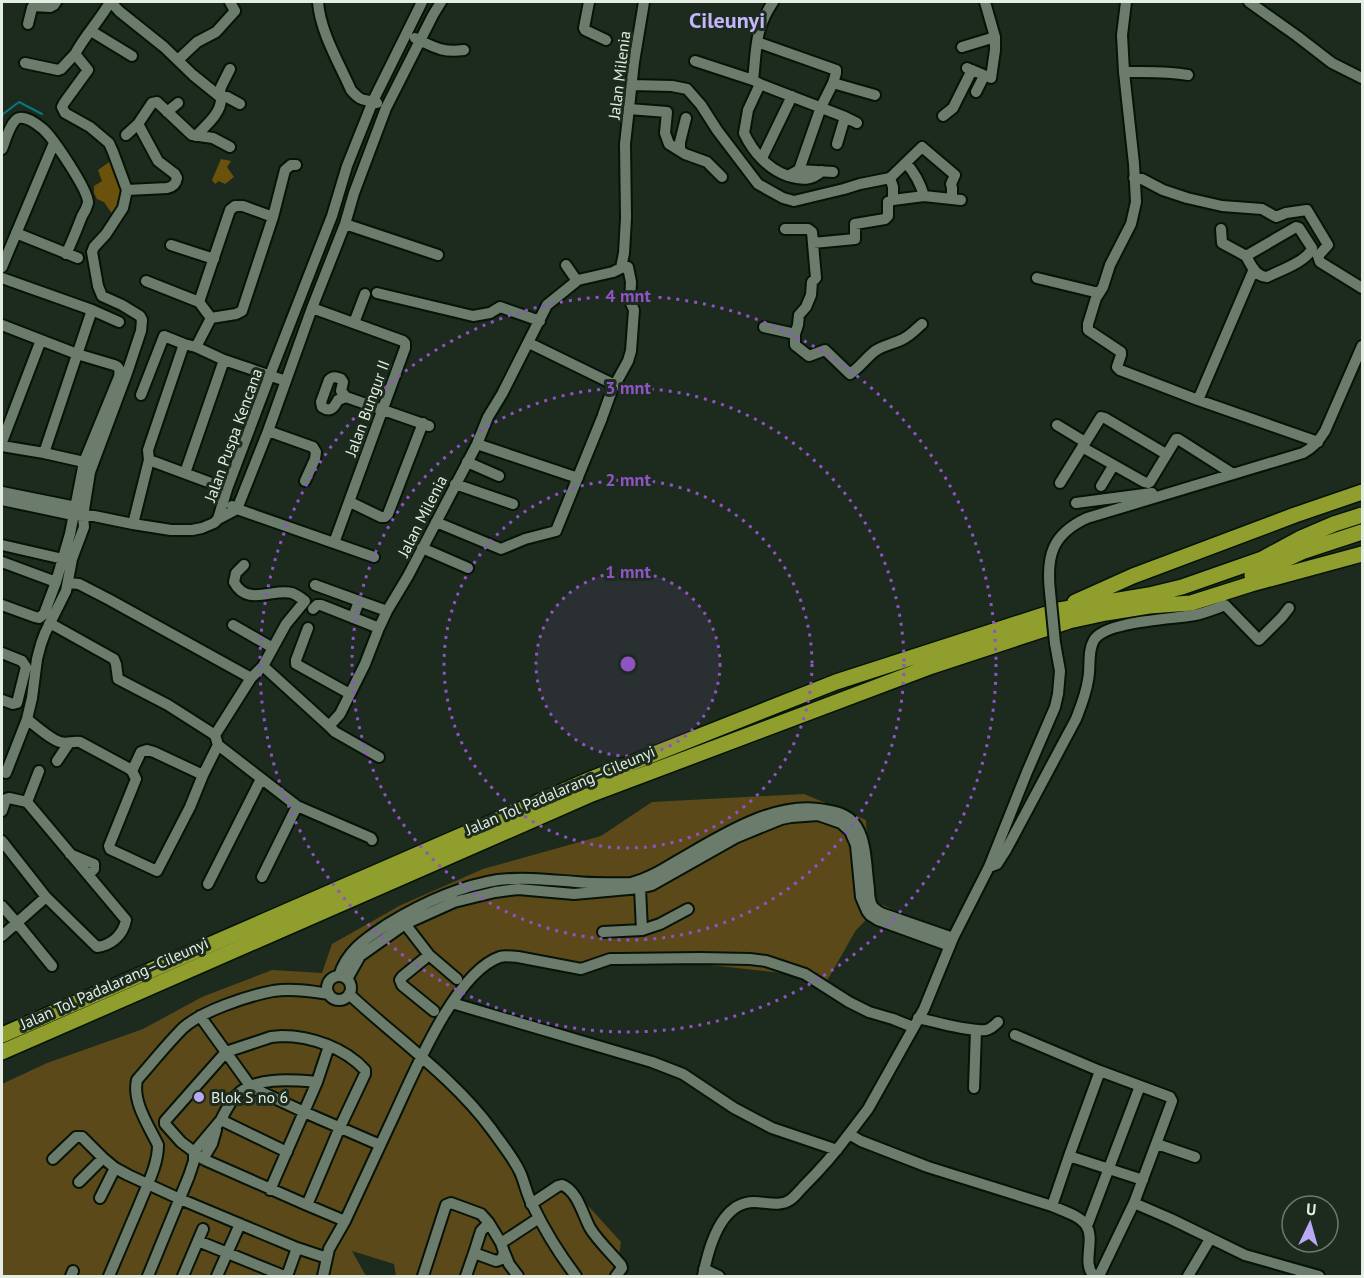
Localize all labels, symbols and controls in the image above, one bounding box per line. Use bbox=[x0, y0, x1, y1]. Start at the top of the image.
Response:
district label: Cileunyi bbox=[689, 6, 765, 34]
street label: Jalan Milenia bbox=[604, 30, 634, 121]
text: 4 mnt bbox=[605, 284, 651, 307]
street label: Jalan Bungur II bbox=[340, 357, 394, 460]
street label: Jalan Puspa Kencana bbox=[199, 366, 266, 505]
text: 3 mnt bbox=[605, 376, 651, 399]
text: 2 mnt bbox=[605, 468, 651, 491]
street label: Jalan Milenia bbox=[392, 472, 451, 561]
text: 1 mnt bbox=[605, 560, 651, 583]
centre of rings bbox=[618, 654, 638, 674]
street label: Jalan Tol Padalarang–Cileunyi bbox=[461, 741, 658, 839]
street label: Jalan Tol Padalarang–Cileunyi bbox=[16, 932, 211, 1034]
place label: Blok S no 6 bbox=[211, 1087, 288, 1107]
marker: Blok S no 6 bbox=[192, 1090, 206, 1104]
north arrow bbox=[1280, 1194, 1340, 1254]
text: U bbox=[1305, 1199, 1317, 1219]

